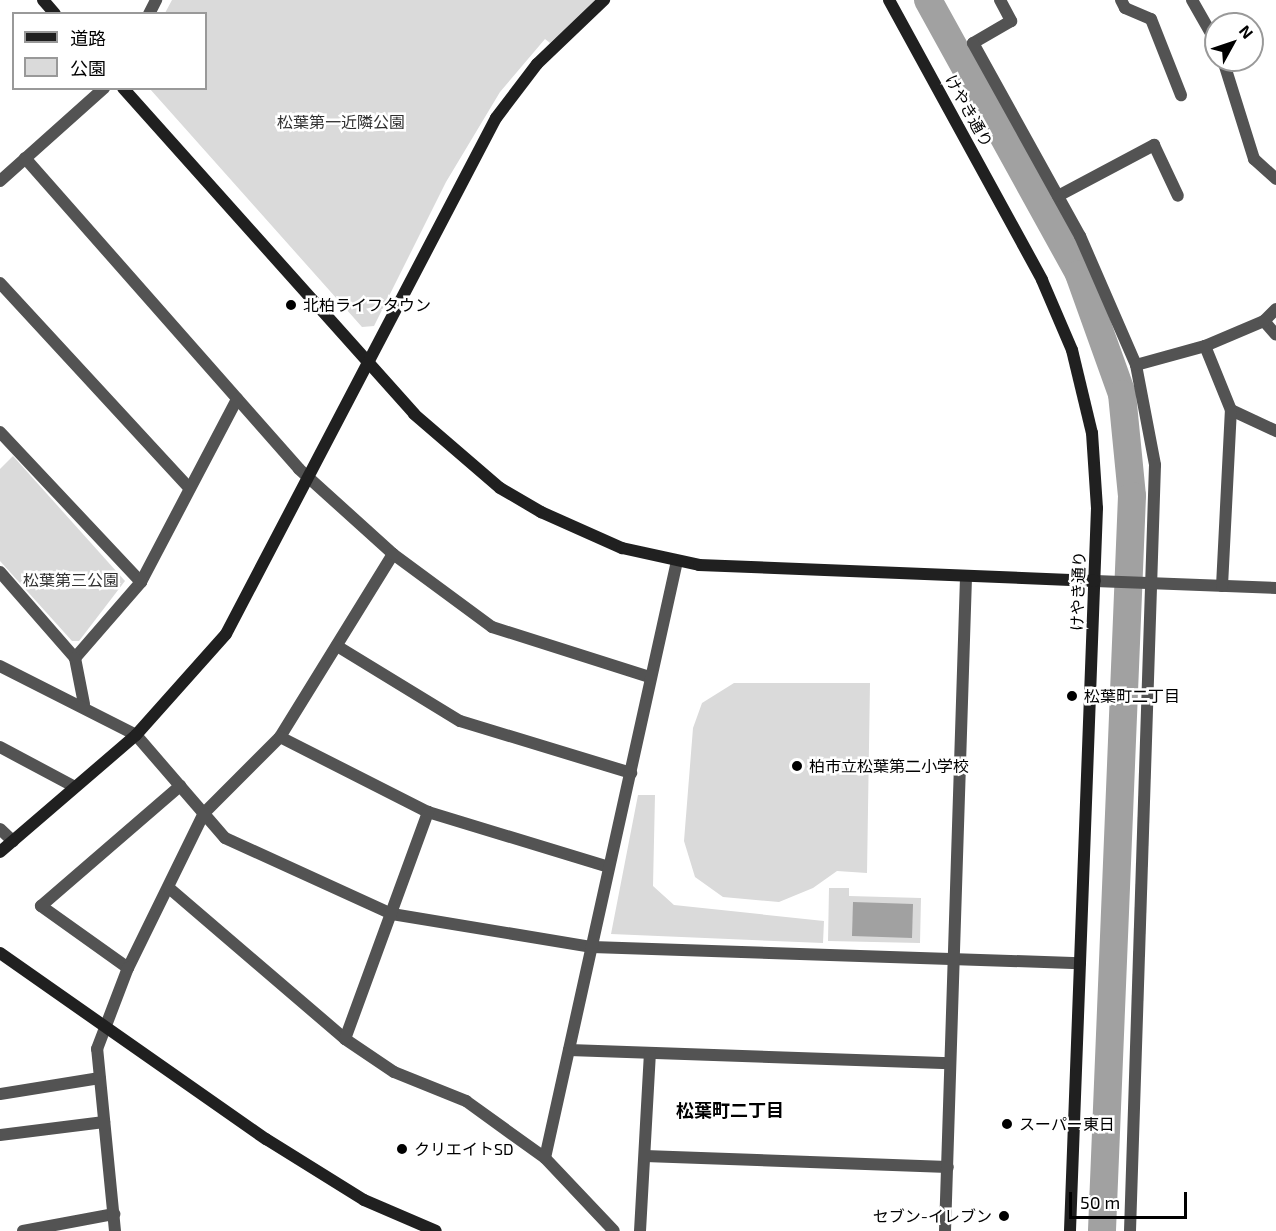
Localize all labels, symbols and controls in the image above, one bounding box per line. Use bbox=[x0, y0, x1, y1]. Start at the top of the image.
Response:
legend bbox=[12, 12, 207, 90]
north arrow bbox=[1204, 12, 1264, 72]
text: N bbox=[1236, 21, 1258, 42]
text: 道路 bbox=[70, 27, 106, 49]
text: 公園 bbox=[70, 57, 106, 79]
street label: けやき通り bbox=[941, 71, 997, 151]
park label: 松葉第一近隣公園 bbox=[277, 112, 405, 132]
place label: 北柏ライフタウン bbox=[303, 295, 431, 315]
marker: 北柏ライフタウン bbox=[284, 298, 298, 312]
street label: けやき通り bbox=[1067, 551, 1089, 631]
park label: 松葉第三公園 bbox=[23, 570, 119, 590]
place label: 松葉町二丁目 bbox=[1084, 686, 1180, 706]
marker: 松葉町二丁目 bbox=[1065, 689, 1079, 703]
place label: 柏市立松葉第二小学校 bbox=[809, 756, 969, 776]
marker: 柏市立松葉第二小学校 bbox=[790, 759, 804, 773]
district label: 松葉町二丁目 bbox=[676, 1099, 784, 1121]
place label: スーパー東日 bbox=[1019, 1114, 1115, 1134]
marker: スーパー東日 bbox=[1000, 1117, 1014, 1131]
place label: クリエイトSD bbox=[414, 1139, 514, 1159]
marker: クリエイトSD bbox=[395, 1142, 409, 1156]
scale bar bbox=[1072, 1180, 1190, 1218]
text: 50 m bbox=[1080, 1191, 1120, 1213]
place label: セブン-イレブン bbox=[873, 1206, 992, 1226]
marker: セブン-イレブン bbox=[997, 1209, 1011, 1223]

